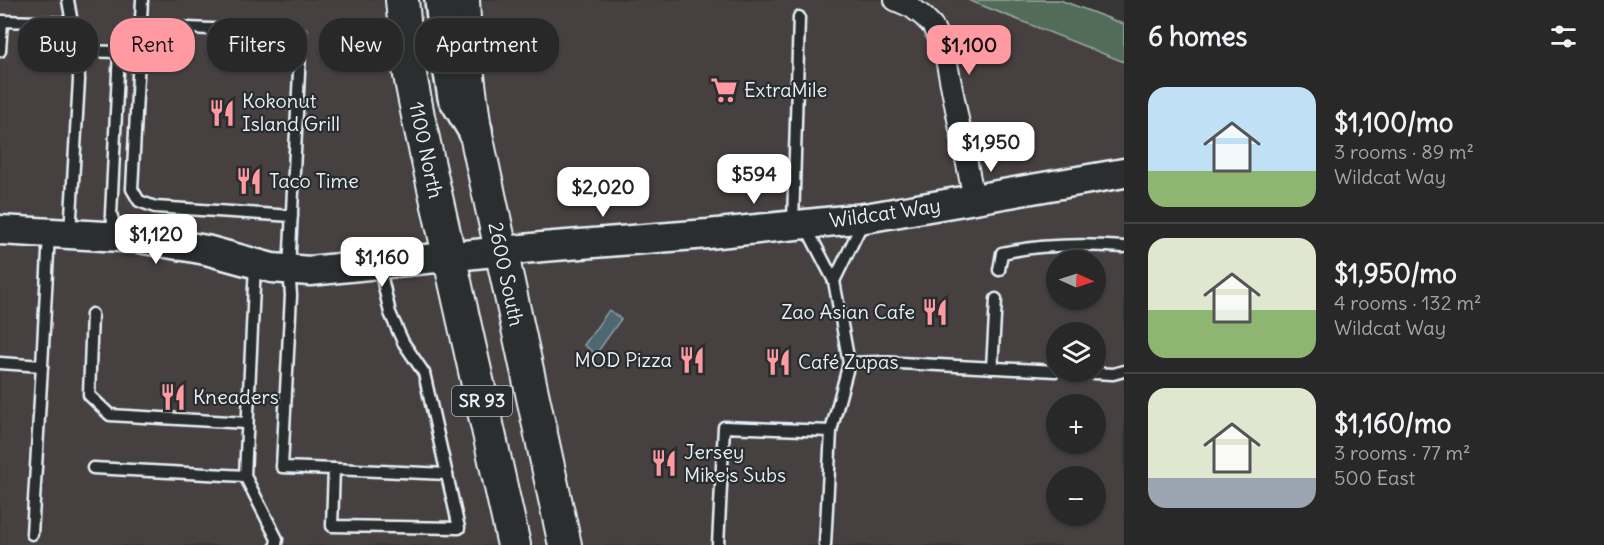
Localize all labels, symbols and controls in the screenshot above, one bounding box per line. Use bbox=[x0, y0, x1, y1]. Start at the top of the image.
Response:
chip: Buy bbox=[18, 18, 98, 72]
chip: Rent bbox=[110, 18, 195, 72]
chip: Filters bbox=[207, 18, 307, 72]
chip: New bbox=[319, 18, 403, 72]
chip: Apartment bbox=[415, 18, 559, 72]
text: 6 homes bbox=[1148, 20, 1247, 53]
icon: filters bbox=[1547, 20, 1580, 53]
pin: $1,100 bbox=[920, 25, 1018, 76]
text: $1,100 bbox=[941, 32, 997, 57]
supermarket icon: ExtraMile bbox=[709, 75, 739, 105]
place label: ExtraMile bbox=[744, 77, 827, 102]
place label: Kokonut Island Grill bbox=[242, 88, 340, 136]
restaurant icon: Kokonut Island Grill bbox=[207, 98, 237, 128]
street label: 1100 North bbox=[404, 99, 449, 201]
text: $1,100/mo bbox=[1334, 106, 1453, 139]
icon: home bbox=[1196, 111, 1268, 183]
pin: $1,950 bbox=[942, 122, 1040, 173]
text: $1,950 bbox=[961, 129, 1021, 154]
text: 3 rooms · 89 m² bbox=[1334, 139, 1474, 164]
pin: $594 bbox=[718, 154, 790, 205]
text: $594 bbox=[731, 161, 777, 186]
text: Wildcat Way bbox=[1334, 164, 1446, 189]
restaurant icon: Taco Time bbox=[234, 166, 264, 196]
pin: $2,020 bbox=[554, 167, 652, 218]
place label: Taco Time bbox=[269, 168, 359, 193]
text: $2,020 bbox=[571, 174, 635, 199]
street label: Wildcat Way bbox=[828, 192, 942, 233]
pin: $1,120 bbox=[107, 214, 205, 265]
street label: 2600 South bbox=[483, 220, 530, 328]
text: $1,120 bbox=[129, 221, 183, 246]
pin: $1,160 bbox=[333, 237, 431, 288]
text: $1,160 bbox=[355, 244, 409, 269]
north arrow bbox=[1046, 250, 1106, 310]
map controls bbox=[1046, 250, 1106, 526]
text: $1,950/mo bbox=[1334, 257, 1457, 290]
icon: home bbox=[1196, 262, 1268, 334]
text: 4 rooms · 132 m² bbox=[1334, 290, 1481, 315]
restaurant icon: Zao Asian Cafe bbox=[920, 297, 950, 327]
place label: Zao Asian Cafe bbox=[781, 299, 915, 324]
text: Wildcat Way bbox=[1334, 315, 1446, 340]
button: layers bbox=[1046, 322, 1106, 382]
restaurant icon: MOD Pizza bbox=[677, 345, 707, 375]
place label: MOD Pizza bbox=[574, 347, 672, 372]
restaurant icon: Café Zupas bbox=[763, 347, 793, 377]
place label: Café Zupas bbox=[798, 349, 899, 374]
restaurant icon: Kneaders bbox=[158, 382, 188, 412]
place label: Kneaders bbox=[193, 384, 279, 409]
road number: SR 93 bbox=[452, 386, 512, 416]
button: + bbox=[1046, 394, 1106, 454]
text: $1,160/mo bbox=[1334, 407, 1451, 440]
icon: home bbox=[1196, 412, 1268, 484]
place label: Jersey Mike's Subs bbox=[684, 439, 786, 487]
text: 3 rooms · 77 m² bbox=[1334, 440, 1471, 465]
restaurant icon: Jersey Mike's Subs bbox=[649, 448, 679, 478]
text: 500 East bbox=[1334, 465, 1415, 490]
button: − bbox=[1046, 466, 1106, 526]

